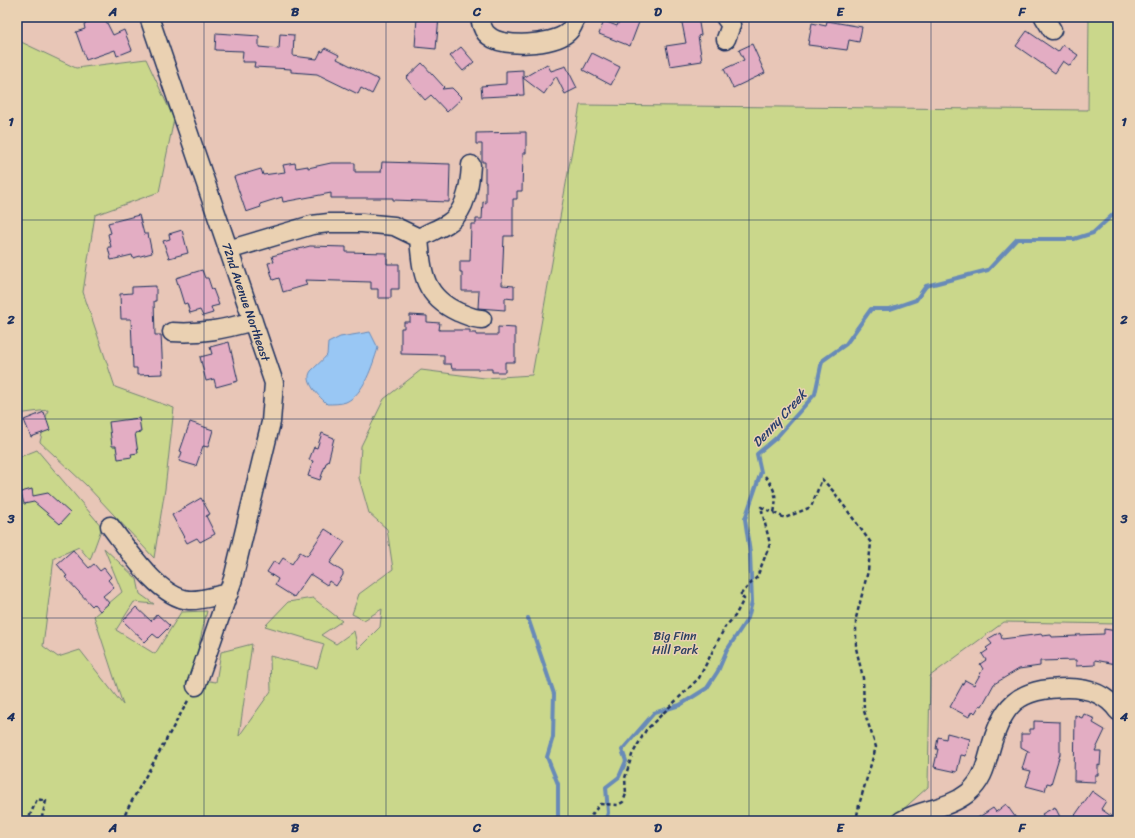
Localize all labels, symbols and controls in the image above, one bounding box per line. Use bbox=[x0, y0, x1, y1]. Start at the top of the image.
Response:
text: A bbox=[108, 0, 117, 23]
text: B bbox=[291, 0, 300, 23]
text: C bbox=[472, 0, 482, 23]
text: D bbox=[654, 0, 662, 23]
text: E bbox=[836, 0, 845, 23]
text: F bbox=[1017, 0, 1026, 23]
text: 1 bbox=[8, 110, 14, 133]
text: 1 bbox=[1121, 110, 1127, 133]
street label: 72nd Avenue Northeast bbox=[215, 240, 277, 365]
text: 2 bbox=[6, 308, 15, 331]
text: 2 bbox=[1119, 308, 1128, 331]
water label: Denny Creek bbox=[746, 383, 814, 453]
text: 3 bbox=[6, 507, 15, 530]
text: 3 bbox=[1119, 507, 1128, 530]
park label: Big Finn Hill Park bbox=[652, 625, 699, 661]
text: 4 bbox=[6, 705, 16, 728]
text: 4 bbox=[1119, 705, 1129, 728]
text: A bbox=[108, 816, 117, 838]
text: B bbox=[291, 816, 300, 838]
text: C bbox=[472, 816, 482, 838]
text: D bbox=[654, 816, 662, 838]
text: E bbox=[836, 816, 845, 838]
text: F bbox=[1017, 816, 1026, 838]

